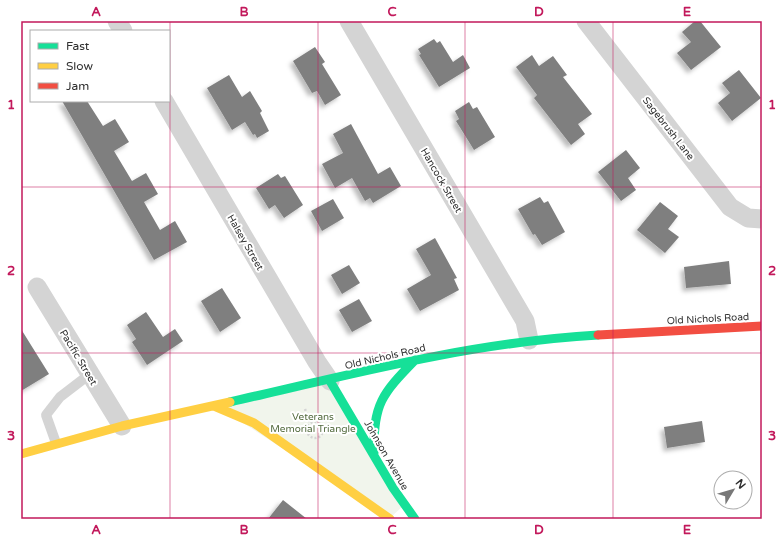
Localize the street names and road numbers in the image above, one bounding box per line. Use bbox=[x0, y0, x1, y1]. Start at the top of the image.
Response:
street label: Sagebrush Lane bbox=[640, 95, 697, 163]
street label: Hancock Street bbox=[418, 146, 465, 215]
street label: Halsey Street bbox=[224, 212, 266, 273]
street label: Old Nichols Road bbox=[667, 311, 749, 327]
street label: Pacific Street bbox=[57, 328, 100, 388]
street label: Old Nichols Road bbox=[344, 342, 427, 372]
street label: Johnson Avenue bbox=[361, 419, 411, 493]

